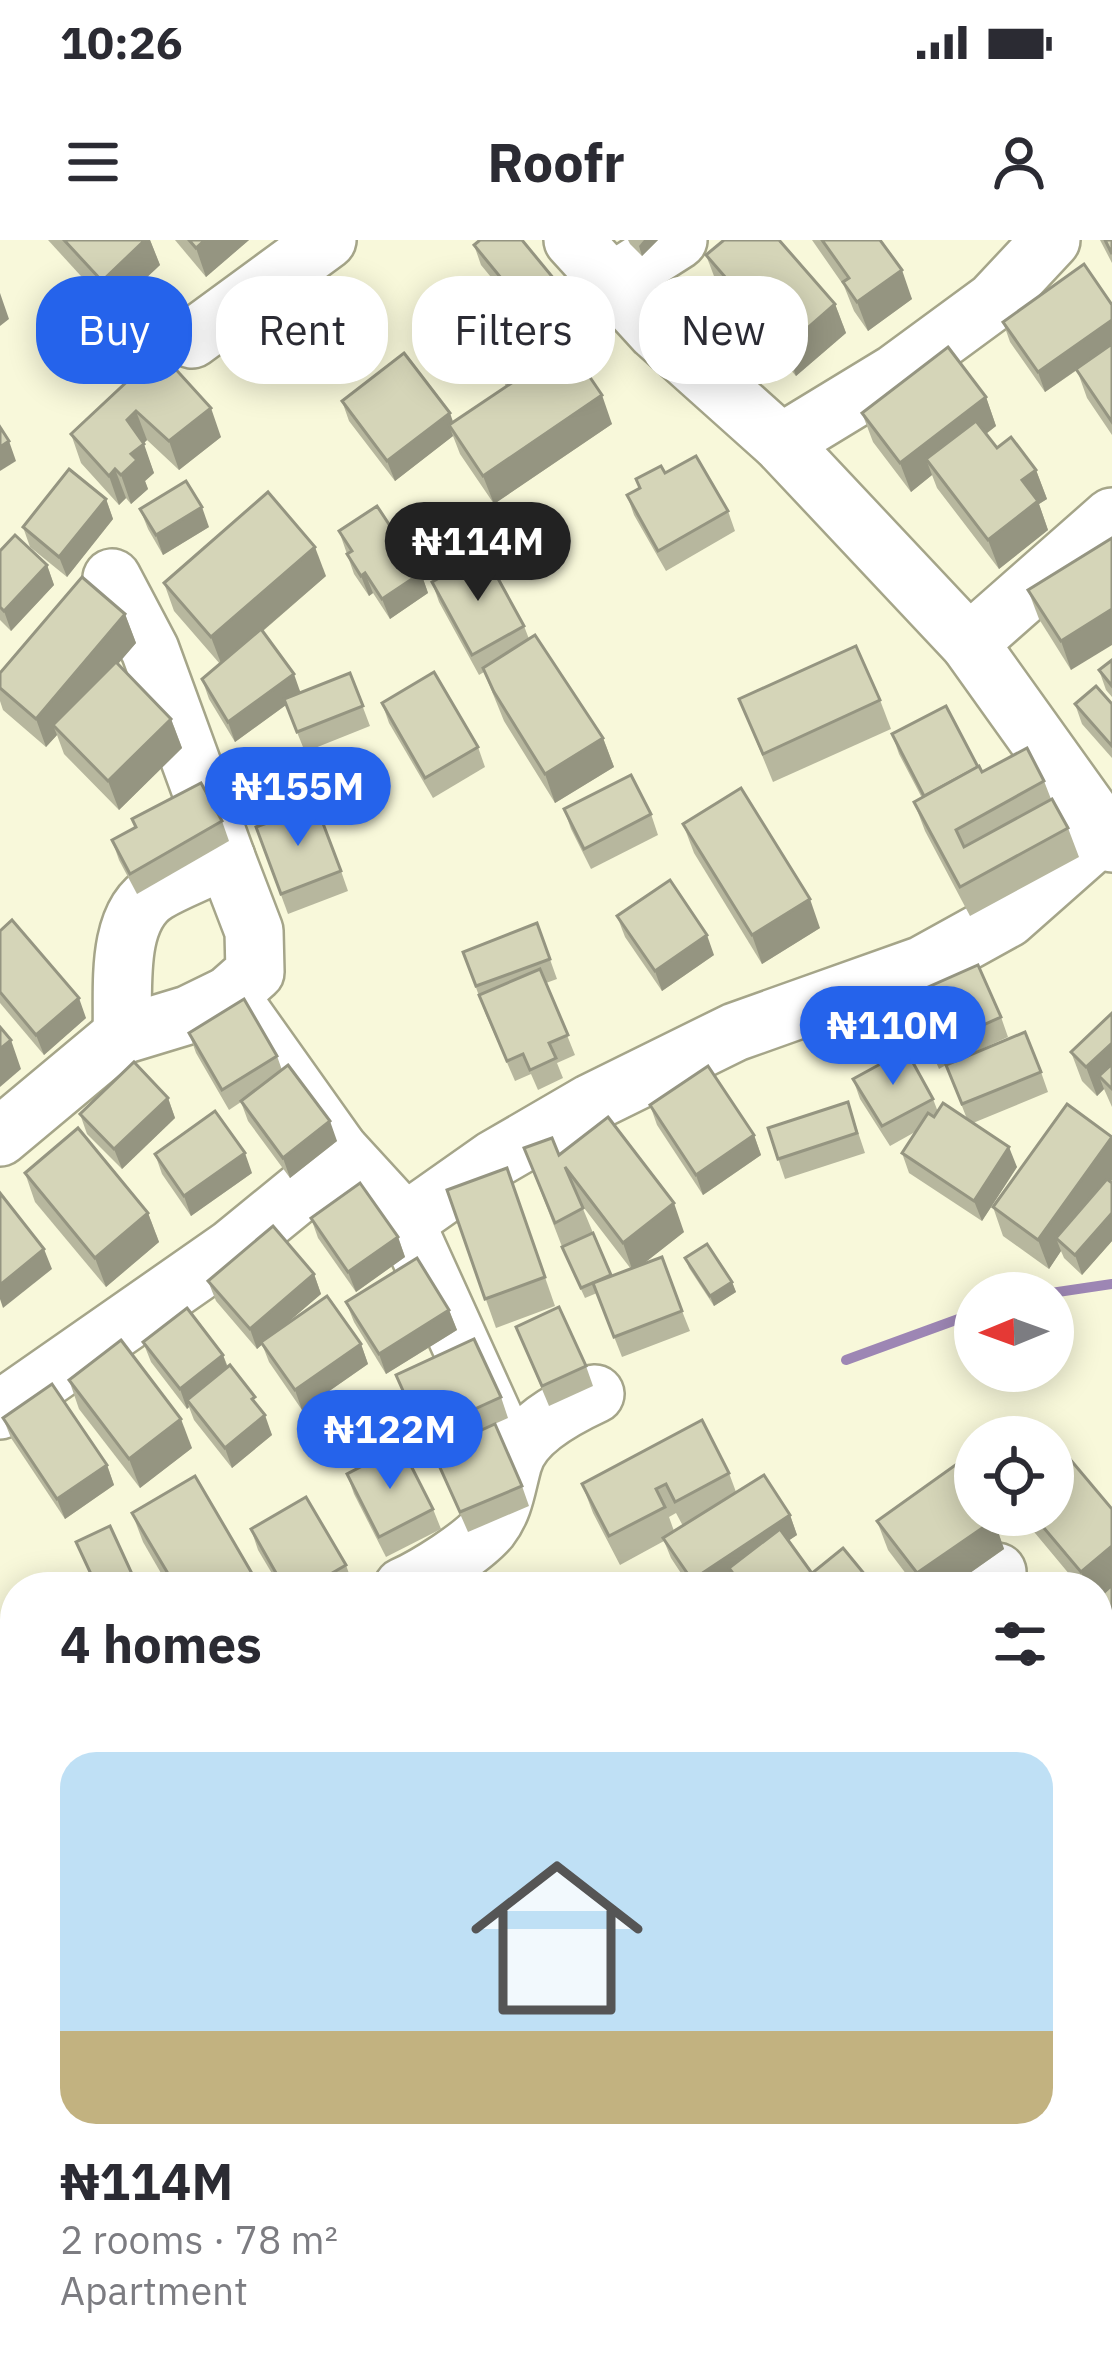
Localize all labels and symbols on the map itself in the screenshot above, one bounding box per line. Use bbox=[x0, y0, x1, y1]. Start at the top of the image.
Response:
pin: ₦114M bbox=[394, 502, 562, 604]
pin: ₦155M bbox=[214, 747, 382, 849]
pin: ₦110M bbox=[809, 986, 977, 1088]
north arrow bbox=[954, 1272, 1074, 1392]
pin: ₦122M bbox=[306, 1390, 474, 1492]

